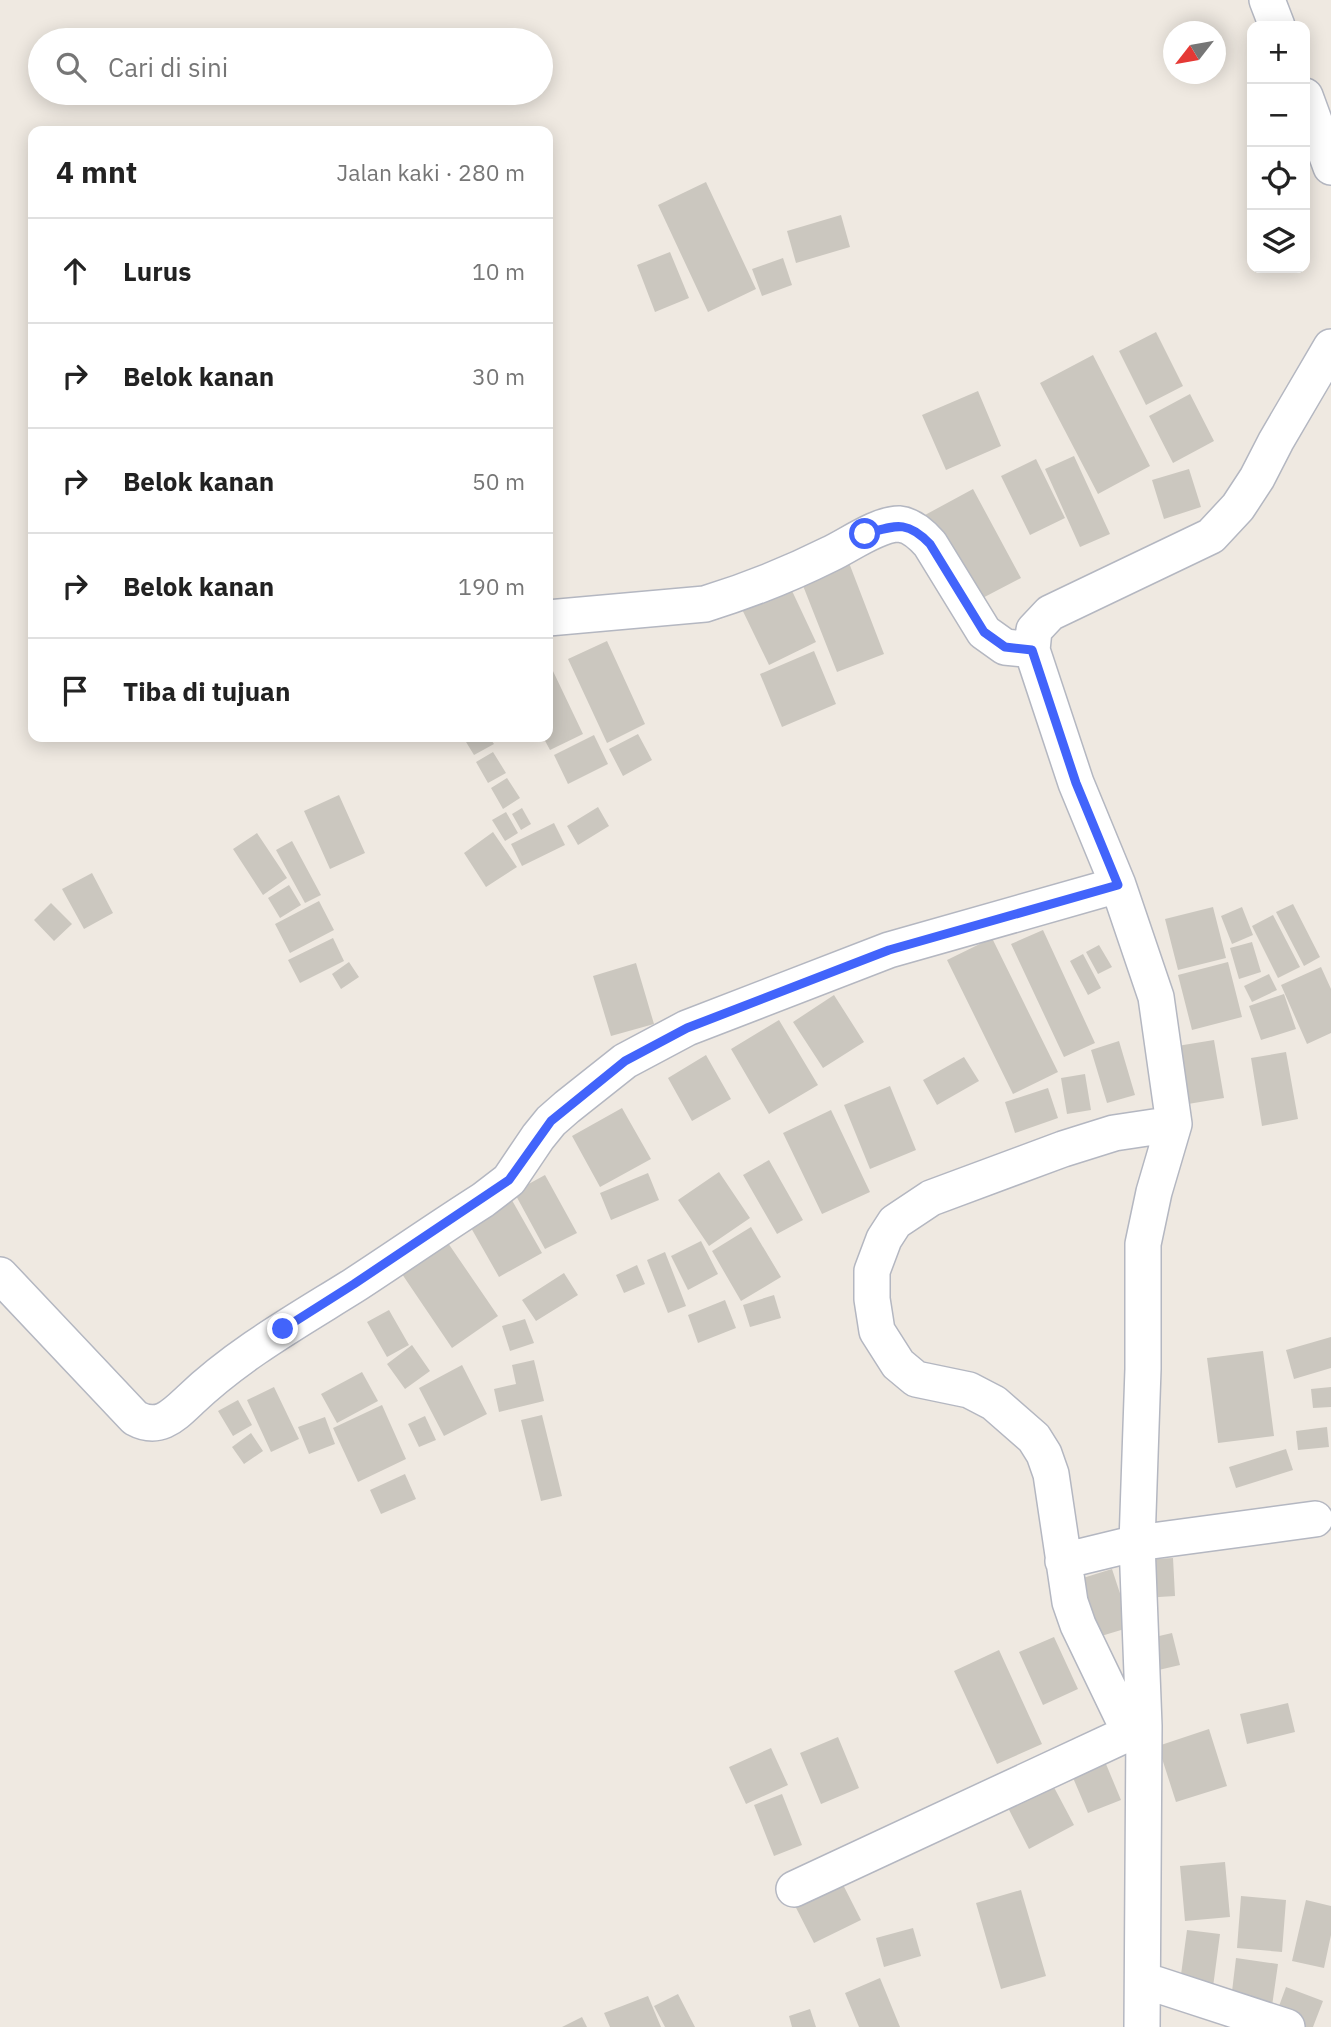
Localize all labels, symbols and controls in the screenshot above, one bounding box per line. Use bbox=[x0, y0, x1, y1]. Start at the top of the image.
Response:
north arrow bbox=[1163, 21, 1226, 84]
map controls bbox=[1247, 21, 1310, 273]
button: + bbox=[1247, 21, 1310, 84]
search box bbox=[28, 28, 553, 105]
icon: search bbox=[52, 48, 90, 86]
text: Cari di sini bbox=[108, 50, 228, 84]
button: − bbox=[1247, 84, 1310, 147]
button: locate bbox=[1247, 147, 1310, 210]
text: 4 mnt bbox=[56, 152, 137, 191]
text: Jalan kaki · 280 m bbox=[337, 157, 525, 187]
button: layers bbox=[1247, 210, 1310, 273]
icon: ahead bbox=[56, 252, 94, 290]
text: Lurus bbox=[123, 254, 191, 288]
text: 10 m bbox=[472, 256, 525, 286]
icon: right bbox=[56, 357, 94, 395]
text: Belok kanan bbox=[123, 359, 274, 393]
text: 30 m bbox=[472, 361, 525, 391]
icon: right bbox=[56, 462, 94, 500]
text: Belok kanan bbox=[123, 464, 274, 498]
text: 50 m bbox=[472, 466, 525, 496]
route start bbox=[849, 518, 880, 549]
icon: right bbox=[56, 567, 94, 605]
text: Belok kanan bbox=[123, 569, 274, 603]
text: 190 m bbox=[458, 571, 525, 601]
icon: arrive bbox=[56, 672, 94, 710]
text: Tiba di tujuan bbox=[123, 674, 290, 708]
route end bbox=[267, 1313, 298, 1344]

